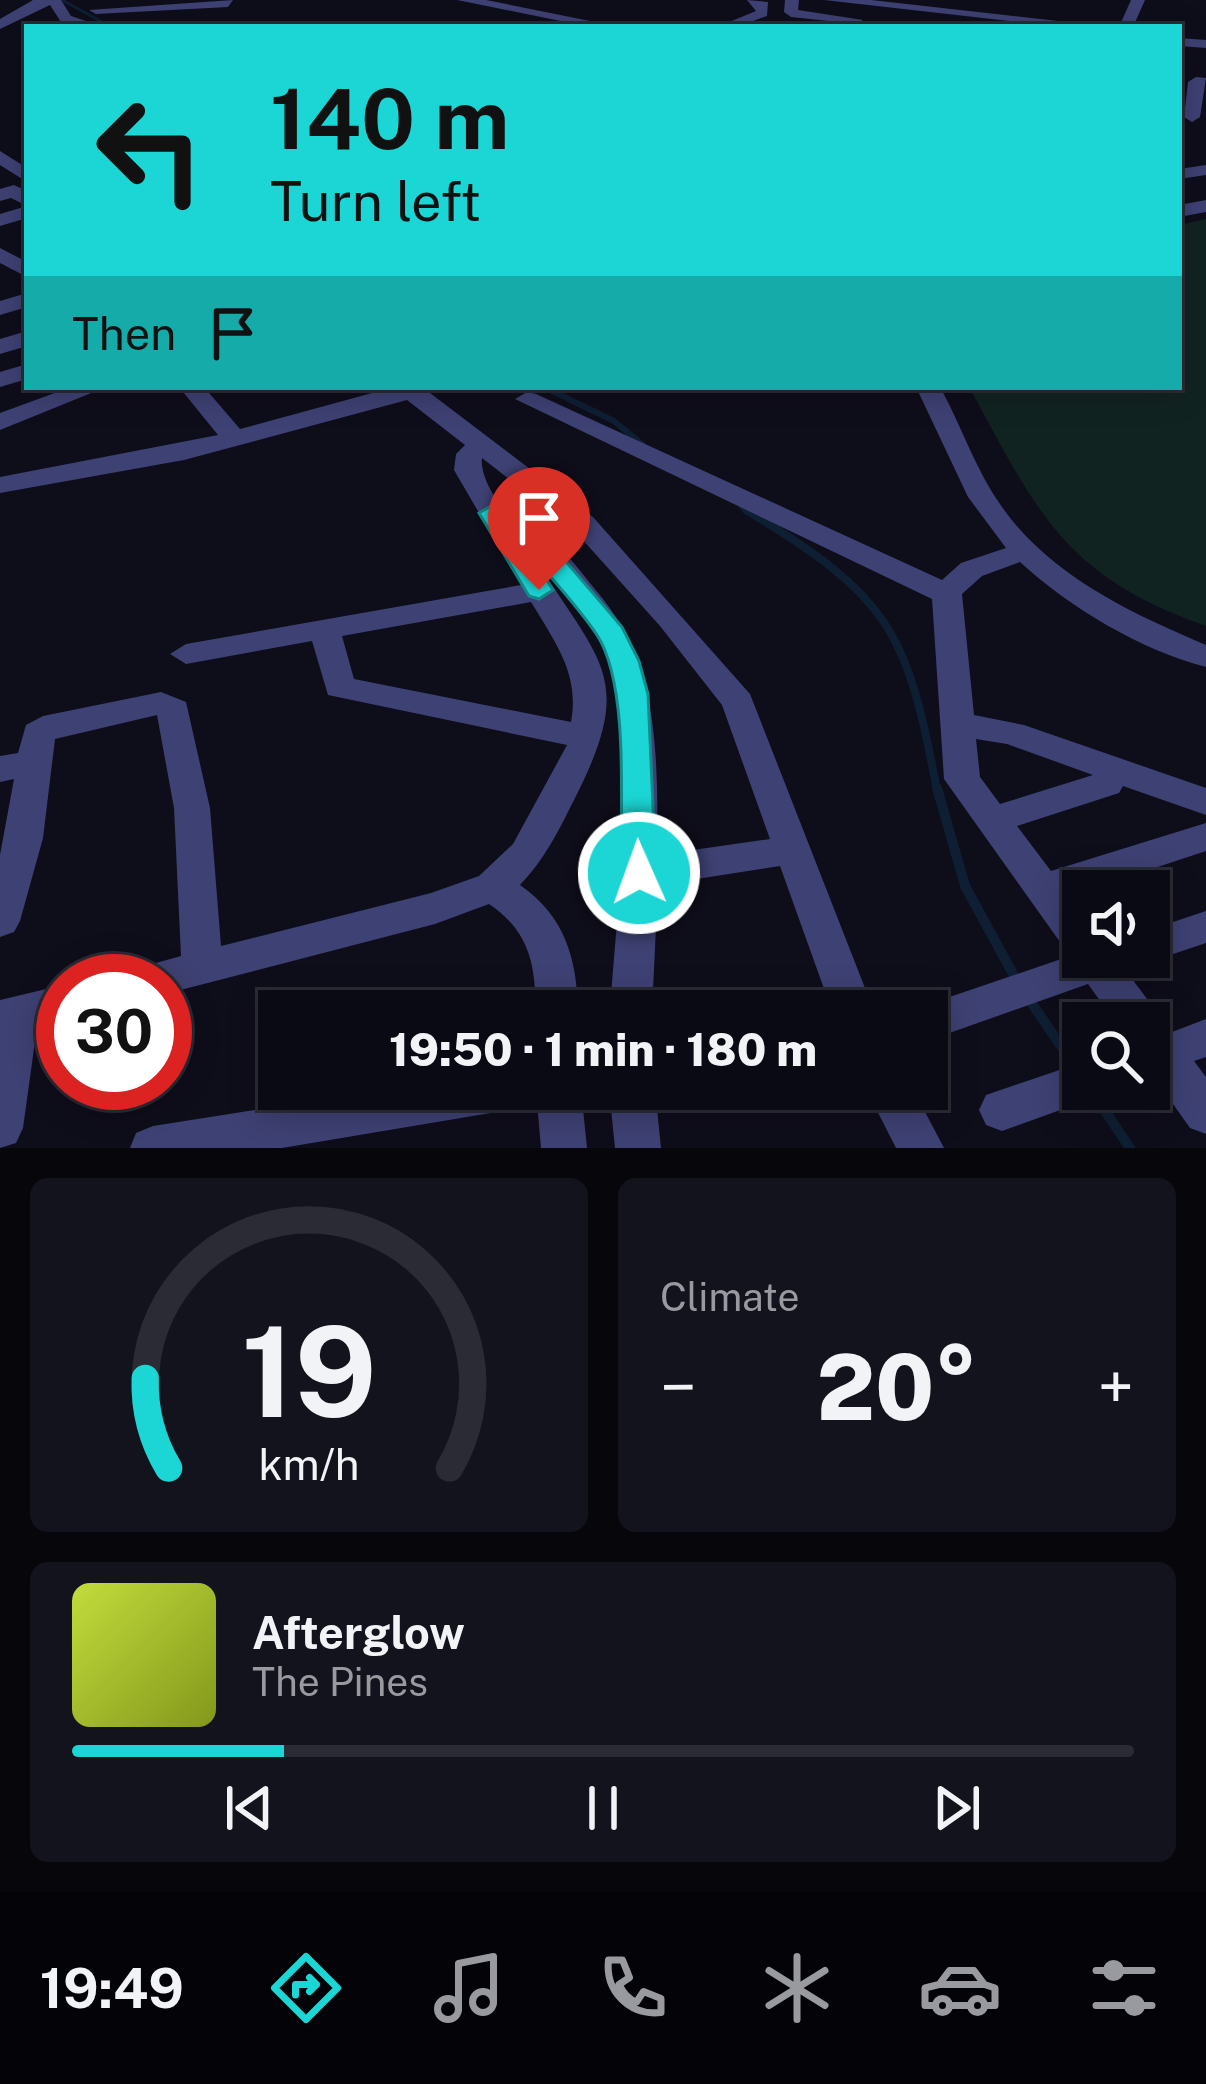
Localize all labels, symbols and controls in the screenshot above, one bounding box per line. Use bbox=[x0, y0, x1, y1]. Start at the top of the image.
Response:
text: 140 m bbox=[270, 69, 509, 168]
icon: left bbox=[72, 72, 228, 228]
text: Turn left bbox=[270, 170, 481, 233]
icon: arrive bbox=[200, 300, 266, 366]
text: Then bbox=[72, 307, 176, 360]
pin bbox=[488, 467, 590, 590]
icon: arrive bbox=[506, 485, 572, 551]
position arrow bbox=[576, 810, 702, 936]
map controls bbox=[1062, 870, 1170, 1110]
button: sound bbox=[1062, 870, 1170, 978]
speed limit sign: 30 bbox=[36, 954, 192, 1110]
button: search bbox=[1062, 1002, 1170, 1110]
text: 19:50 · 1 min · 180 m bbox=[389, 1023, 817, 1076]
text: Climate bbox=[660, 1274, 800, 1320]
text: 19 bbox=[241, 1298, 377, 1445]
text: 20° bbox=[816, 1334, 978, 1440]
text: − bbox=[660, 1348, 697, 1426]
text: + bbox=[1097, 1348, 1134, 1426]
text: km/h bbox=[259, 1439, 359, 1490]
text: Afterglow bbox=[252, 1606, 465, 1659]
text: The Pines bbox=[252, 1659, 428, 1705]
icon: previous bbox=[216, 1775, 282, 1841]
icon: pause bbox=[570, 1775, 636, 1841]
icon: next bbox=[924, 1775, 990, 1841]
icon: directions bbox=[264, 1946, 348, 2030]
icon: music bbox=[427, 1946, 511, 2030]
icon: phone bbox=[591, 1946, 675, 2030]
icon: climate bbox=[755, 1946, 839, 2030]
icon: car bbox=[918, 1946, 1002, 2030]
icon: filters bbox=[1082, 1946, 1166, 2030]
text: 19:49 bbox=[40, 1957, 184, 2020]

